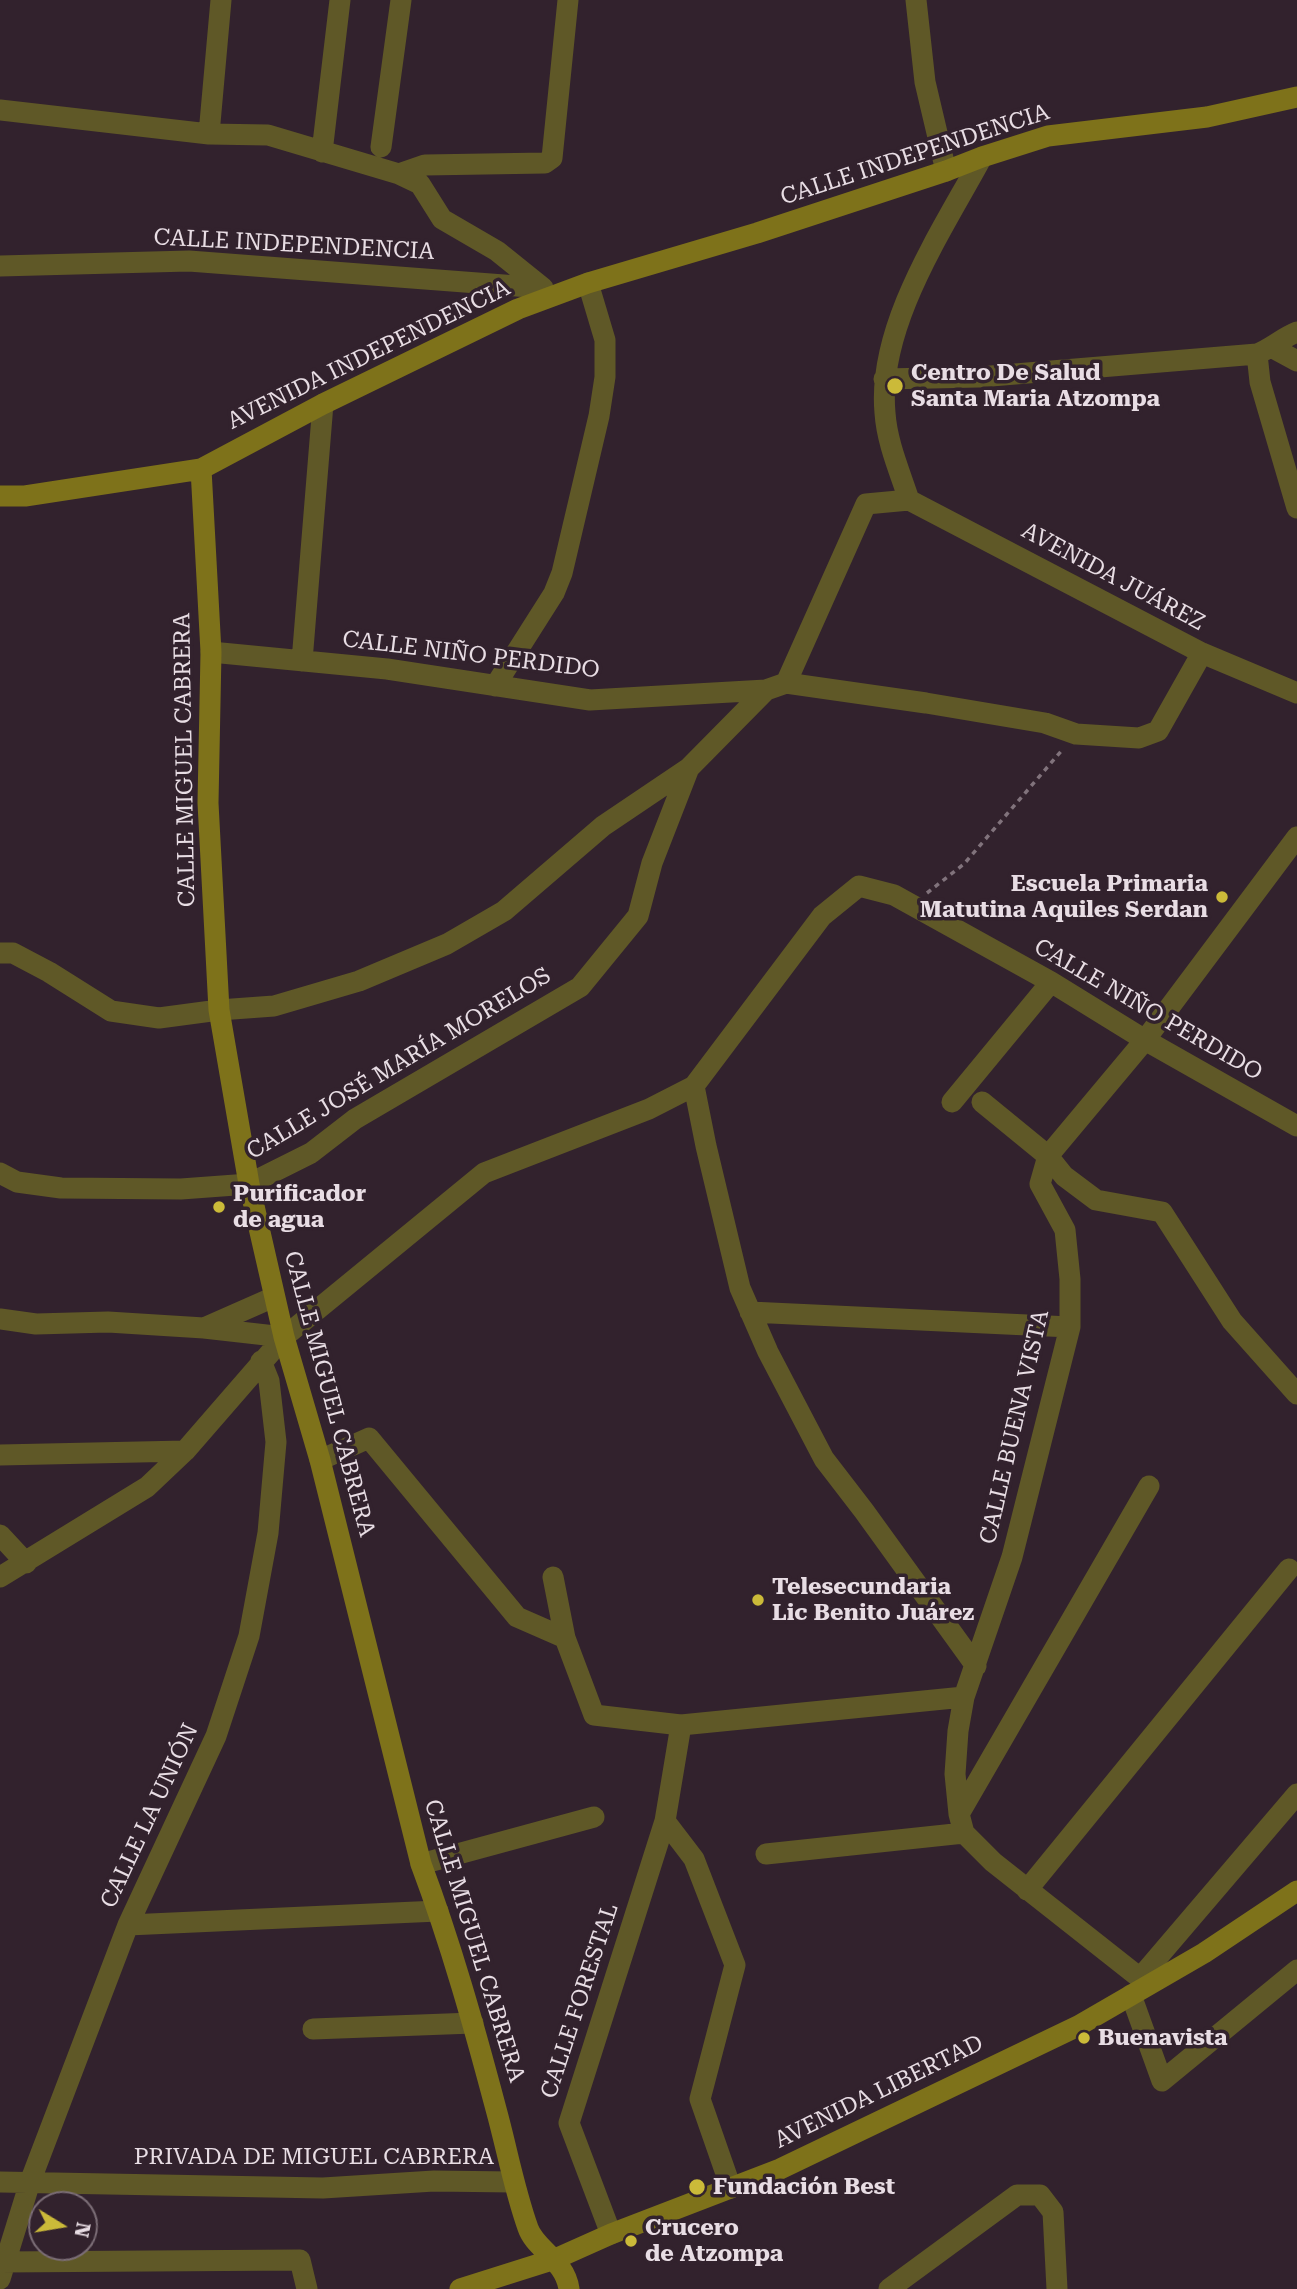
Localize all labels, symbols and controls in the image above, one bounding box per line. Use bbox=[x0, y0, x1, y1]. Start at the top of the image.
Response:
street label: CALLE INDEPENDENCIA bbox=[777, 98, 1053, 212]
street label: CALLE INDEPENDENCIA bbox=[153, 224, 435, 266]
street label: AVENIDA INDEPENDENCIA bbox=[223, 274, 515, 436]
place label: Centro De Salud Santa Maria Atzompa bbox=[911, 359, 1160, 413]
marker: Centro De Salud Santa Maria Atzompa bbox=[885, 376, 905, 396]
street label: AVENIDA JUÁREZ bbox=[1017, 517, 1209, 637]
street label: CALLE MIGUEL CABRERA bbox=[169, 613, 201, 907]
street label: CALLE NIÑO PERDIDO bbox=[341, 626, 601, 684]
place label: Escuela Primaria Matutina Aquiles Serdan bbox=[920, 870, 1208, 924]
marker: Escuela Primaria Matutina Aquiles Serdan bbox=[1214, 889, 1230, 905]
street label: CALLE NIÑO PERDIDO bbox=[1029, 933, 1267, 1087]
street label: CALLE JOSÉ MARÍA MORELOS bbox=[242, 962, 556, 1166]
place label: Purificador de agua bbox=[233, 1180, 366, 1234]
marker: Purificador de agua bbox=[211, 1199, 227, 1215]
street label: CALLE MIGUEL CABRERA bbox=[278, 1248, 380, 1540]
street label: CALLE BUENA VISTA bbox=[975, 1307, 1055, 1547]
place label: Telesecundaria Lic Benito Juárez bbox=[772, 1573, 974, 1627]
marker: Telesecundaria Lic Benito Juárez bbox=[750, 1592, 766, 1608]
street label: CALLE LA UNIÓN bbox=[95, 1719, 205, 1913]
street label: CALLE MIGUEL CABRERA bbox=[418, 1796, 530, 2086]
street label: CALLE FORESTAL bbox=[535, 1900, 625, 2102]
place label: Buenavista bbox=[1098, 2024, 1228, 2052]
street label: AVENIDA LIBERTAD bbox=[770, 2029, 988, 2155]
marker: Buenavista bbox=[1076, 2030, 1092, 2046]
street label: PRIVADA DE MIGUEL CABRERA bbox=[134, 2143, 494, 2171]
place label: Fundación Best bbox=[713, 2173, 895, 2201]
marker: Fundación Best bbox=[687, 2177, 707, 2197]
north arrow bbox=[28, 2191, 98, 2261]
place label: Crucero de Atzompa bbox=[645, 2214, 783, 2268]
text: N bbox=[69, 2220, 95, 2239]
marker: Crucero de Atzompa bbox=[623, 2233, 639, 2249]

